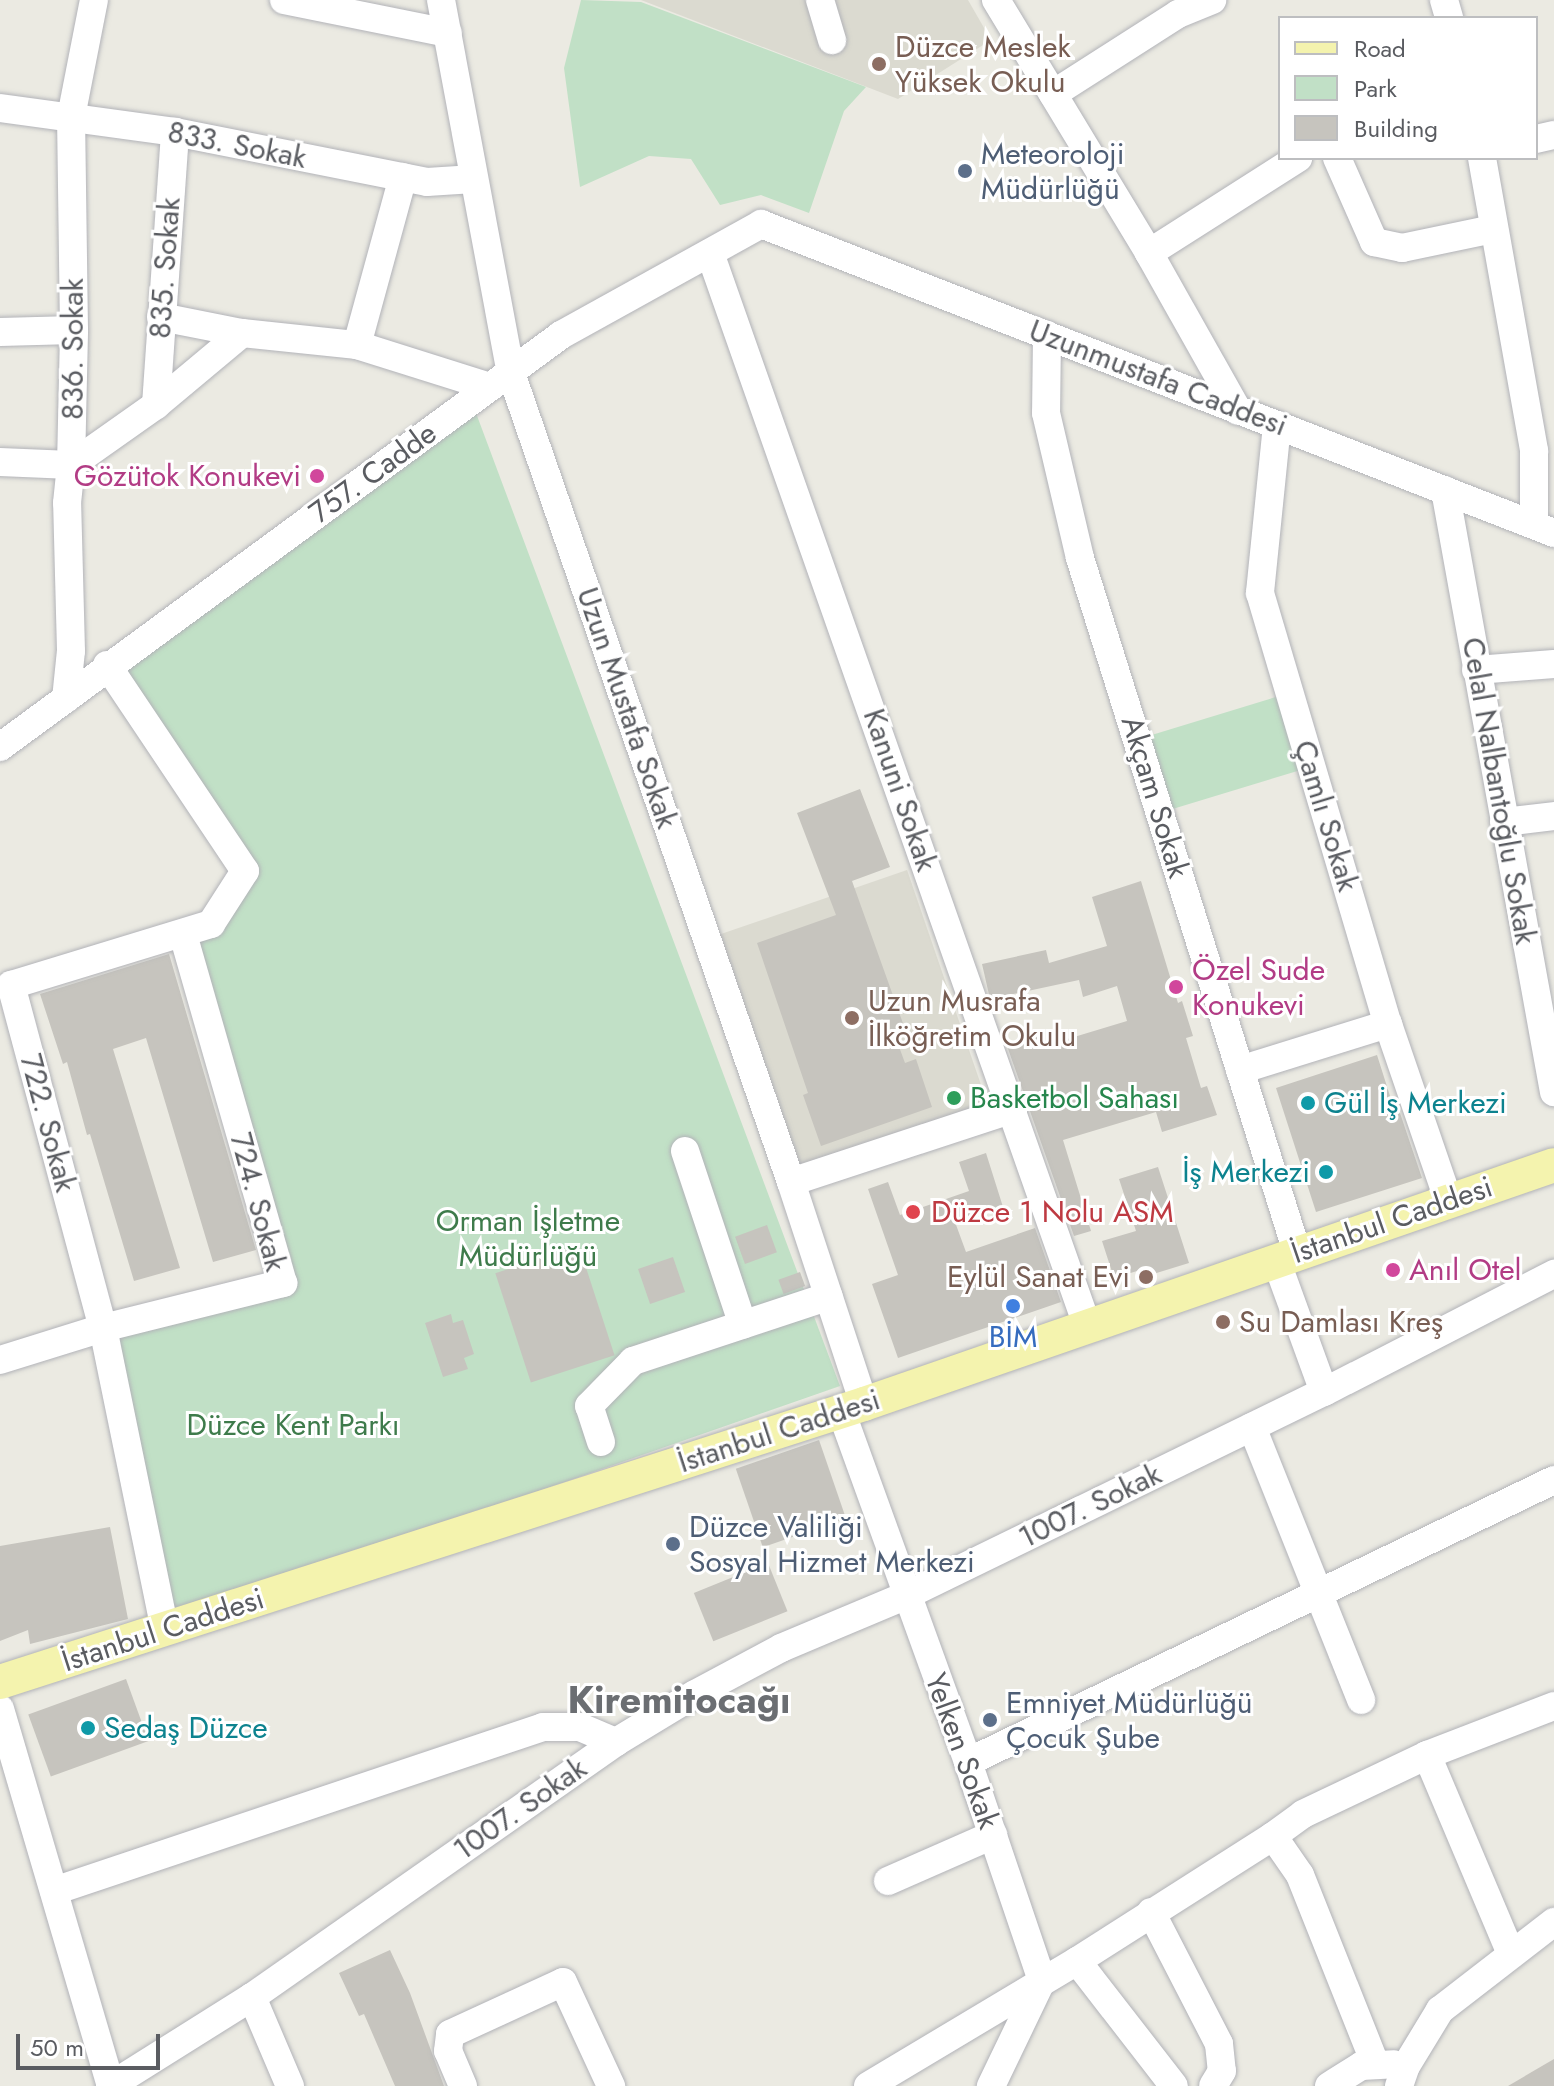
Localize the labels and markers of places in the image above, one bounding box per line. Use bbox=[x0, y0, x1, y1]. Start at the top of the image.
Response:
place label: Düzce Meslek Yüksek Okulu bbox=[895, 29, 1071, 100]
marker: Düzce Meslek Yüksek Okulu bbox=[870, 55, 888, 73]
place label: Meteoroloji Müdürlüğü bbox=[981, 136, 1125, 206]
marker: Meteoroloji Müdürlüğü bbox=[956, 162, 974, 180]
place label: Gözütok Konukevi bbox=[74, 458, 301, 494]
marker: Gözütok Konukevi bbox=[308, 467, 326, 485]
place label: Özel Sude Konukevi bbox=[1192, 952, 1325, 1022]
marker: Özel Sude Konukevi bbox=[1167, 978, 1185, 996]
place label: Uzun Musrafa İlköğretim Okulu bbox=[868, 983, 1076, 1054]
marker: Uzun Musrafa İlköğretim Okulu bbox=[843, 1009, 861, 1027]
place label: Basketbol Sahası bbox=[970, 1080, 1179, 1116]
place label: Gül İş Merkezi bbox=[1324, 1085, 1507, 1121]
marker: Basketbol Sahası bbox=[945, 1089, 963, 1107]
marker: Gül İş Merkezi bbox=[1299, 1094, 1317, 1112]
place label: İş Merkezi bbox=[1182, 1154, 1310, 1190]
marker: İş Merkezi bbox=[1317, 1163, 1335, 1181]
place label: Düzce 1 Nolu ASM bbox=[931, 1194, 1174, 1230]
marker: Düzce 1 Nolu ASM bbox=[902, 1201, 924, 1223]
place label: Anıl Otel bbox=[1409, 1252, 1521, 1288]
place label: Eylül Sanat Evi bbox=[947, 1259, 1130, 1295]
marker: Anıl Otel bbox=[1384, 1261, 1402, 1279]
marker: Eylül Sanat Evi bbox=[1137, 1268, 1155, 1286]
marker: BİM bbox=[1004, 1297, 1022, 1315]
place label: Su Damlası Kreş bbox=[1239, 1304, 1443, 1340]
marker: Su Damlası Kreş bbox=[1214, 1313, 1232, 1331]
place label: BİM bbox=[989, 1319, 1037, 1355]
place label: Düzce Valiliği Sosyal Hizmet Merkezi bbox=[689, 1509, 975, 1580]
marker: Düzce Valiliği Sosyal Hizmet Merkezi bbox=[664, 1535, 682, 1553]
place label: Emniyet Müdürlüğü Çocuk Şube bbox=[1006, 1685, 1253, 1756]
place label: Sedaş Düzce bbox=[104, 1710, 268, 1746]
marker: Emniyet Müdürlüğü Çocuk Şube bbox=[981, 1711, 999, 1729]
marker: Sedaş Düzce bbox=[79, 1719, 97, 1737]

